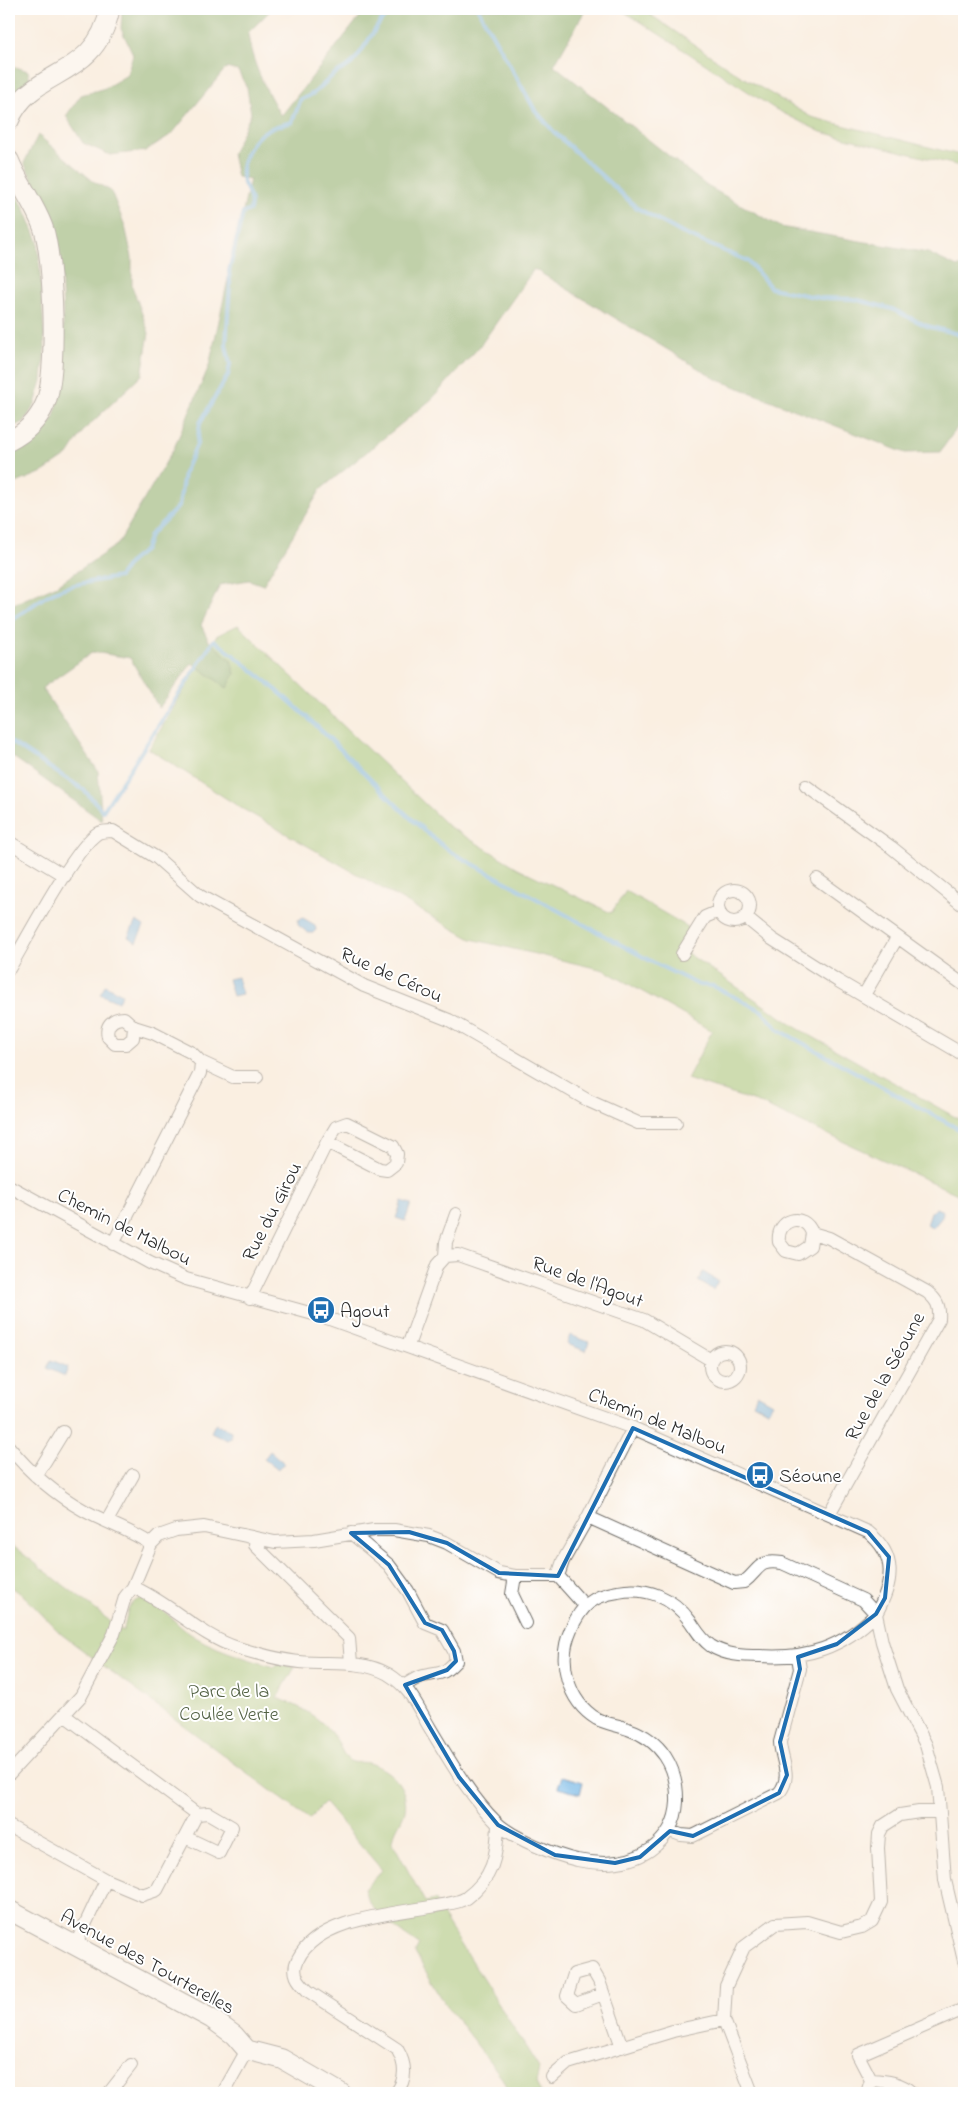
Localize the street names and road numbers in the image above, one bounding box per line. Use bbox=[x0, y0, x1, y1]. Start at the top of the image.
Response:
street label: Rue de Cérou bbox=[335, 941, 447, 1012]
street label: Rue du Girou bbox=[236, 1157, 311, 1267]
street label: Chemin de Malbou bbox=[52, 1182, 196, 1275]
street label: Rue de l'Agout bbox=[527, 1250, 647, 1318]
street label: Rue de la Séoune bbox=[839, 1308, 934, 1447]
street label: Chemin de Malbou bbox=[583, 1381, 731, 1463]
street label: Avenue des Tourterelles bbox=[54, 1903, 239, 2023]

